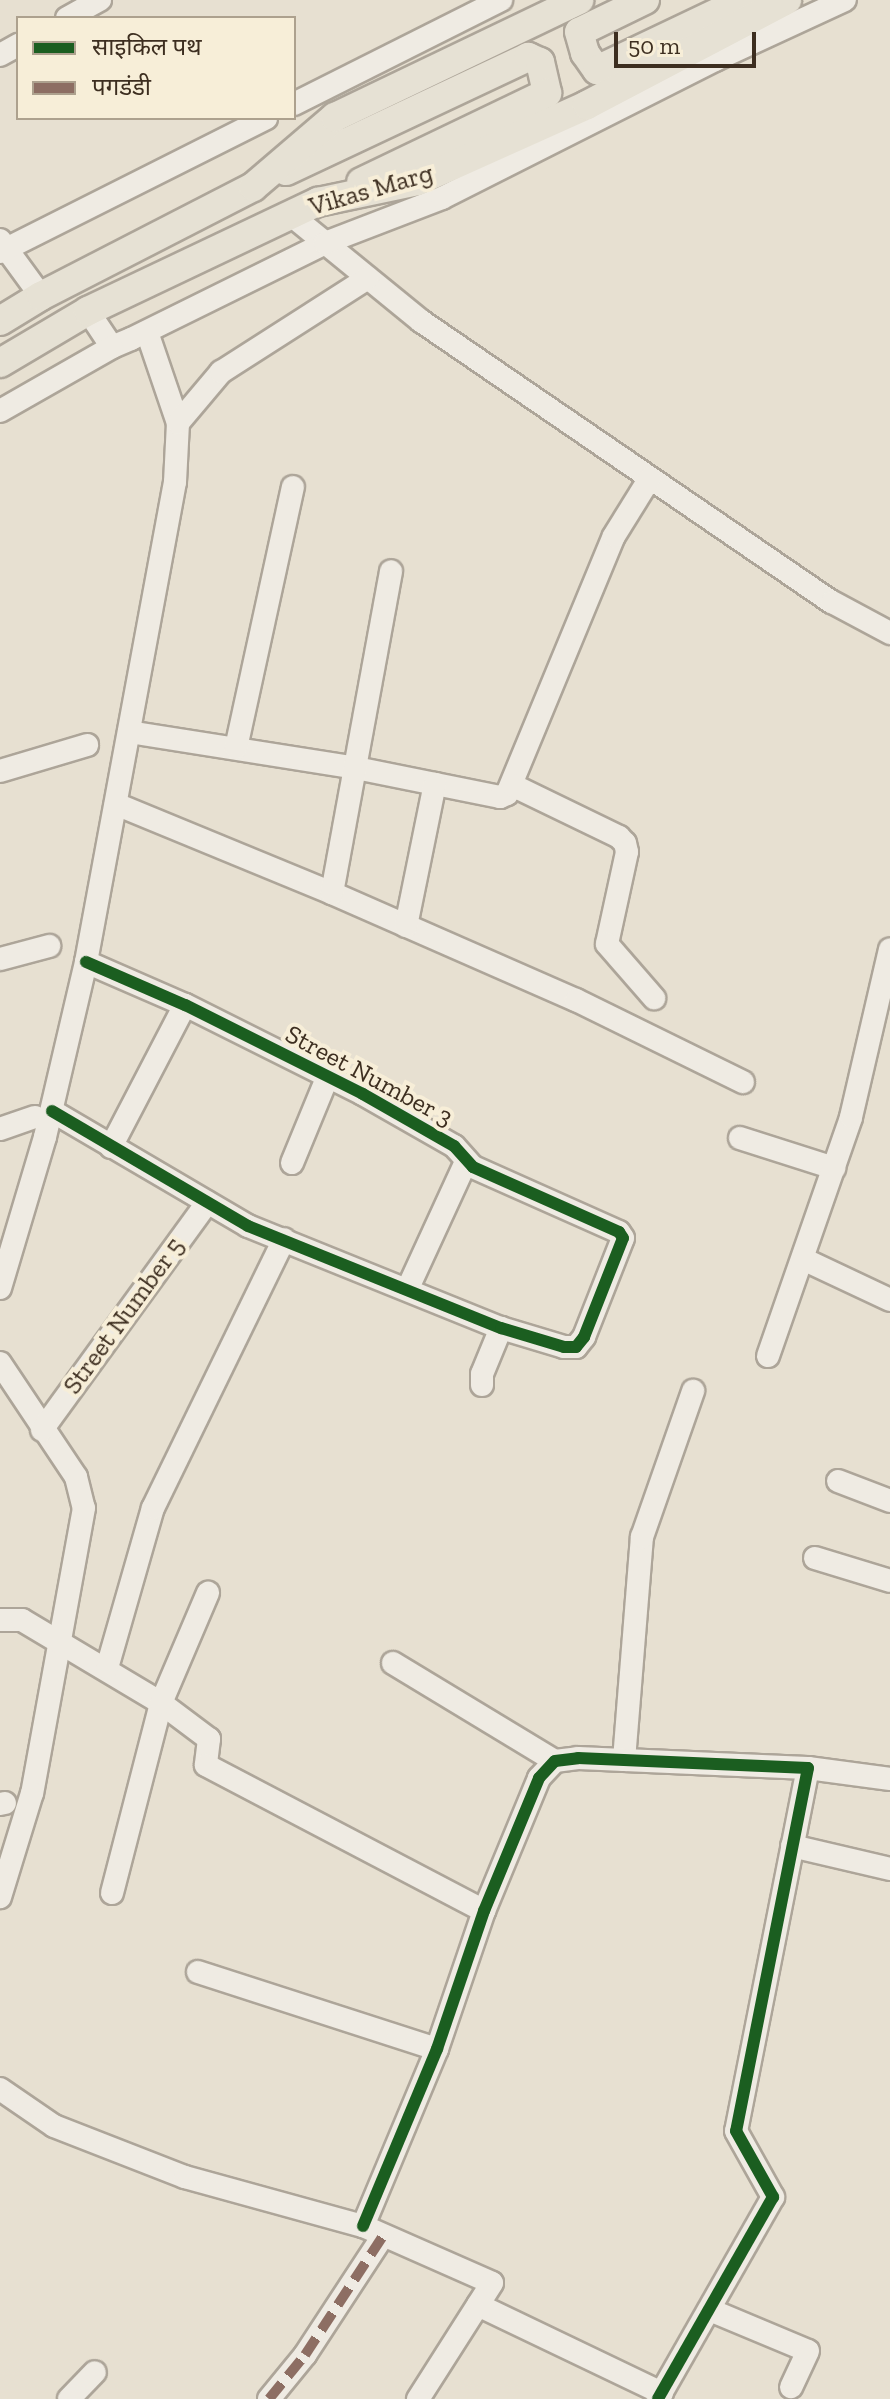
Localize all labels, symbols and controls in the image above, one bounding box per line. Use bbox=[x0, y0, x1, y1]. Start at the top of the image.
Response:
legend bbox=[16, 16, 296, 120]
scale bar bbox=[618, 16, 760, 66]
text: 50 m bbox=[628, 31, 680, 60]
text: साइकिल पथ bbox=[92, 32, 202, 61]
text: पगडंडी bbox=[92, 72, 151, 101]
street label: Vikas Marg bbox=[305, 157, 437, 223]
street label: Street Number 3 bbox=[280, 1019, 458, 1133]
street label: Street Number 5 bbox=[57, 1231, 191, 1401]

